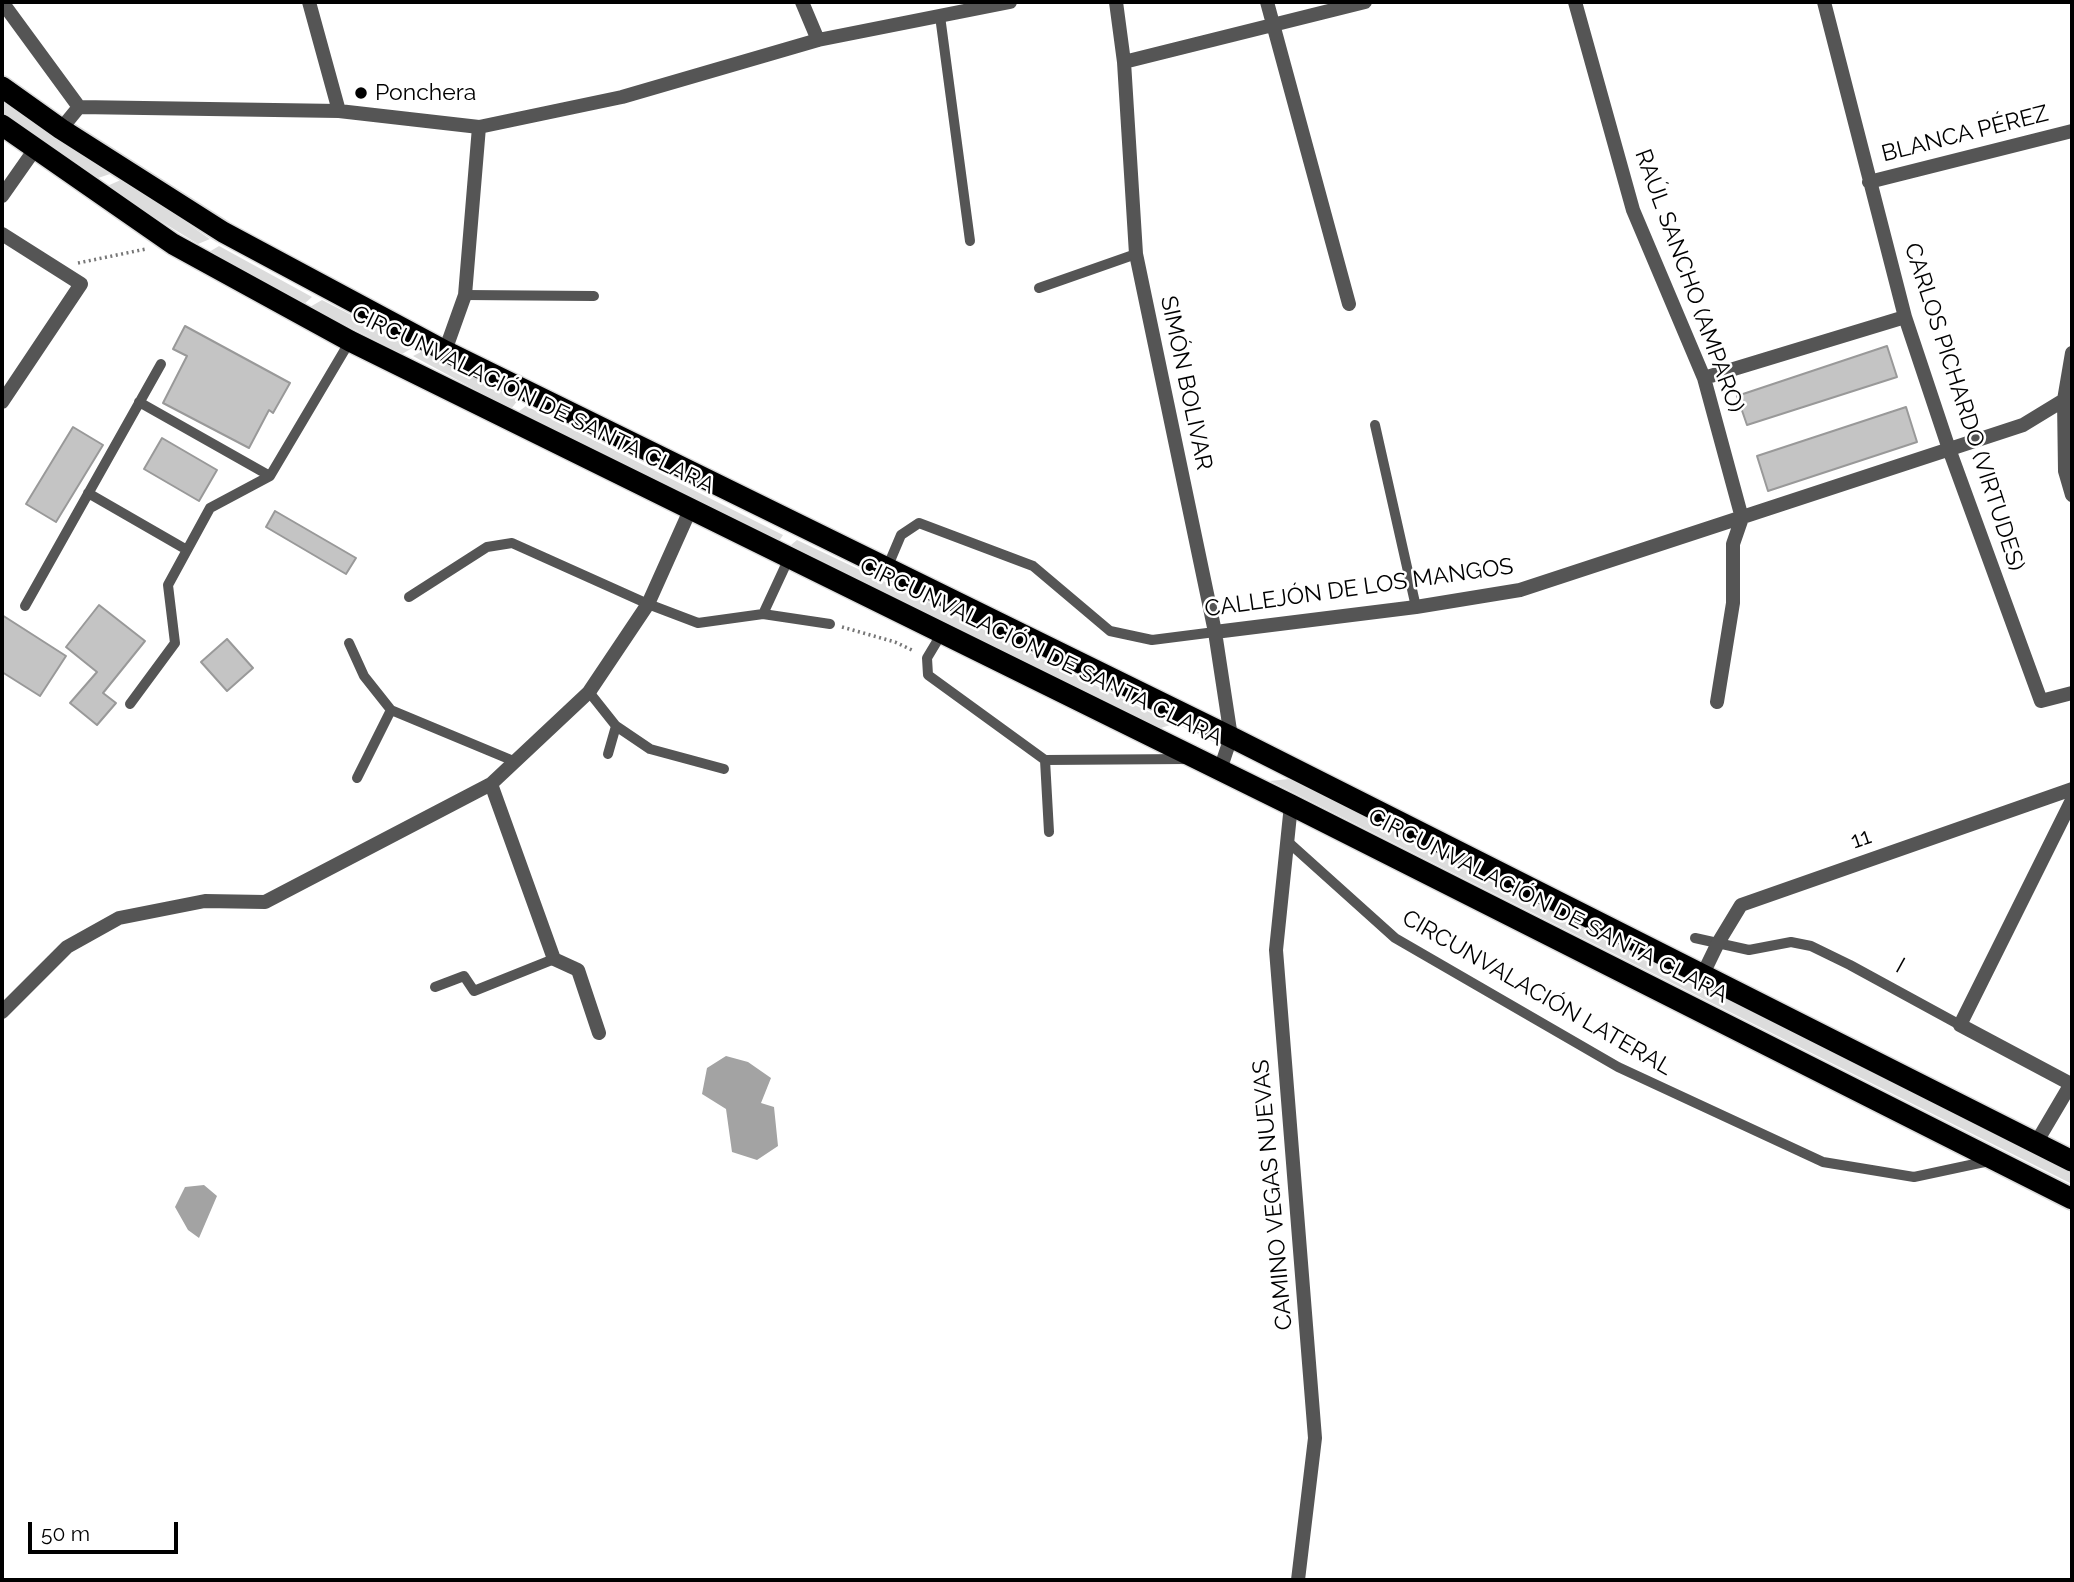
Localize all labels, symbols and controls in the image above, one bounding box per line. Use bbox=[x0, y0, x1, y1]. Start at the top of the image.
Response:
place label: Ponchera bbox=[375, 79, 476, 107]
marker: Ponchera bbox=[353, 85, 369, 101]
street label: BLANCA PÉREZ bbox=[1879, 100, 2051, 168]
street label: RAÚL SANCHO (AMPARO) bbox=[1628, 146, 1750, 416]
street label: CARLOS PICHARDO (VIRTUDES) bbox=[1898, 240, 2030, 574]
street label: SIMÓN BOLIVAR bbox=[1154, 293, 1218, 473]
street label: CIRCUNVALACIÓN DE SANTA CLARA bbox=[347, 300, 719, 500]
street label: CIRCUNVALACIÓN DE SANTA CLARA bbox=[855, 552, 1227, 752]
street label: CALLEJÓN DE LOS MANGOS bbox=[1203, 553, 1515, 623]
street label: CIRCUNVALACIÓN DE SANTA CLARA bbox=[1363, 803, 1733, 1009]
street label: 11 bbox=[1847, 823, 1875, 855]
street label: CIRCUNVALACIÓN LATERAL bbox=[1397, 904, 1677, 1082]
street label: I bbox=[1891, 953, 1909, 979]
street label: CAMINO VEGAS NUEVAS bbox=[1247, 1059, 1299, 1331]
scale bar bbox=[32, 1508, 182, 1552]
text: 50 m bbox=[41, 1521, 90, 1546]

